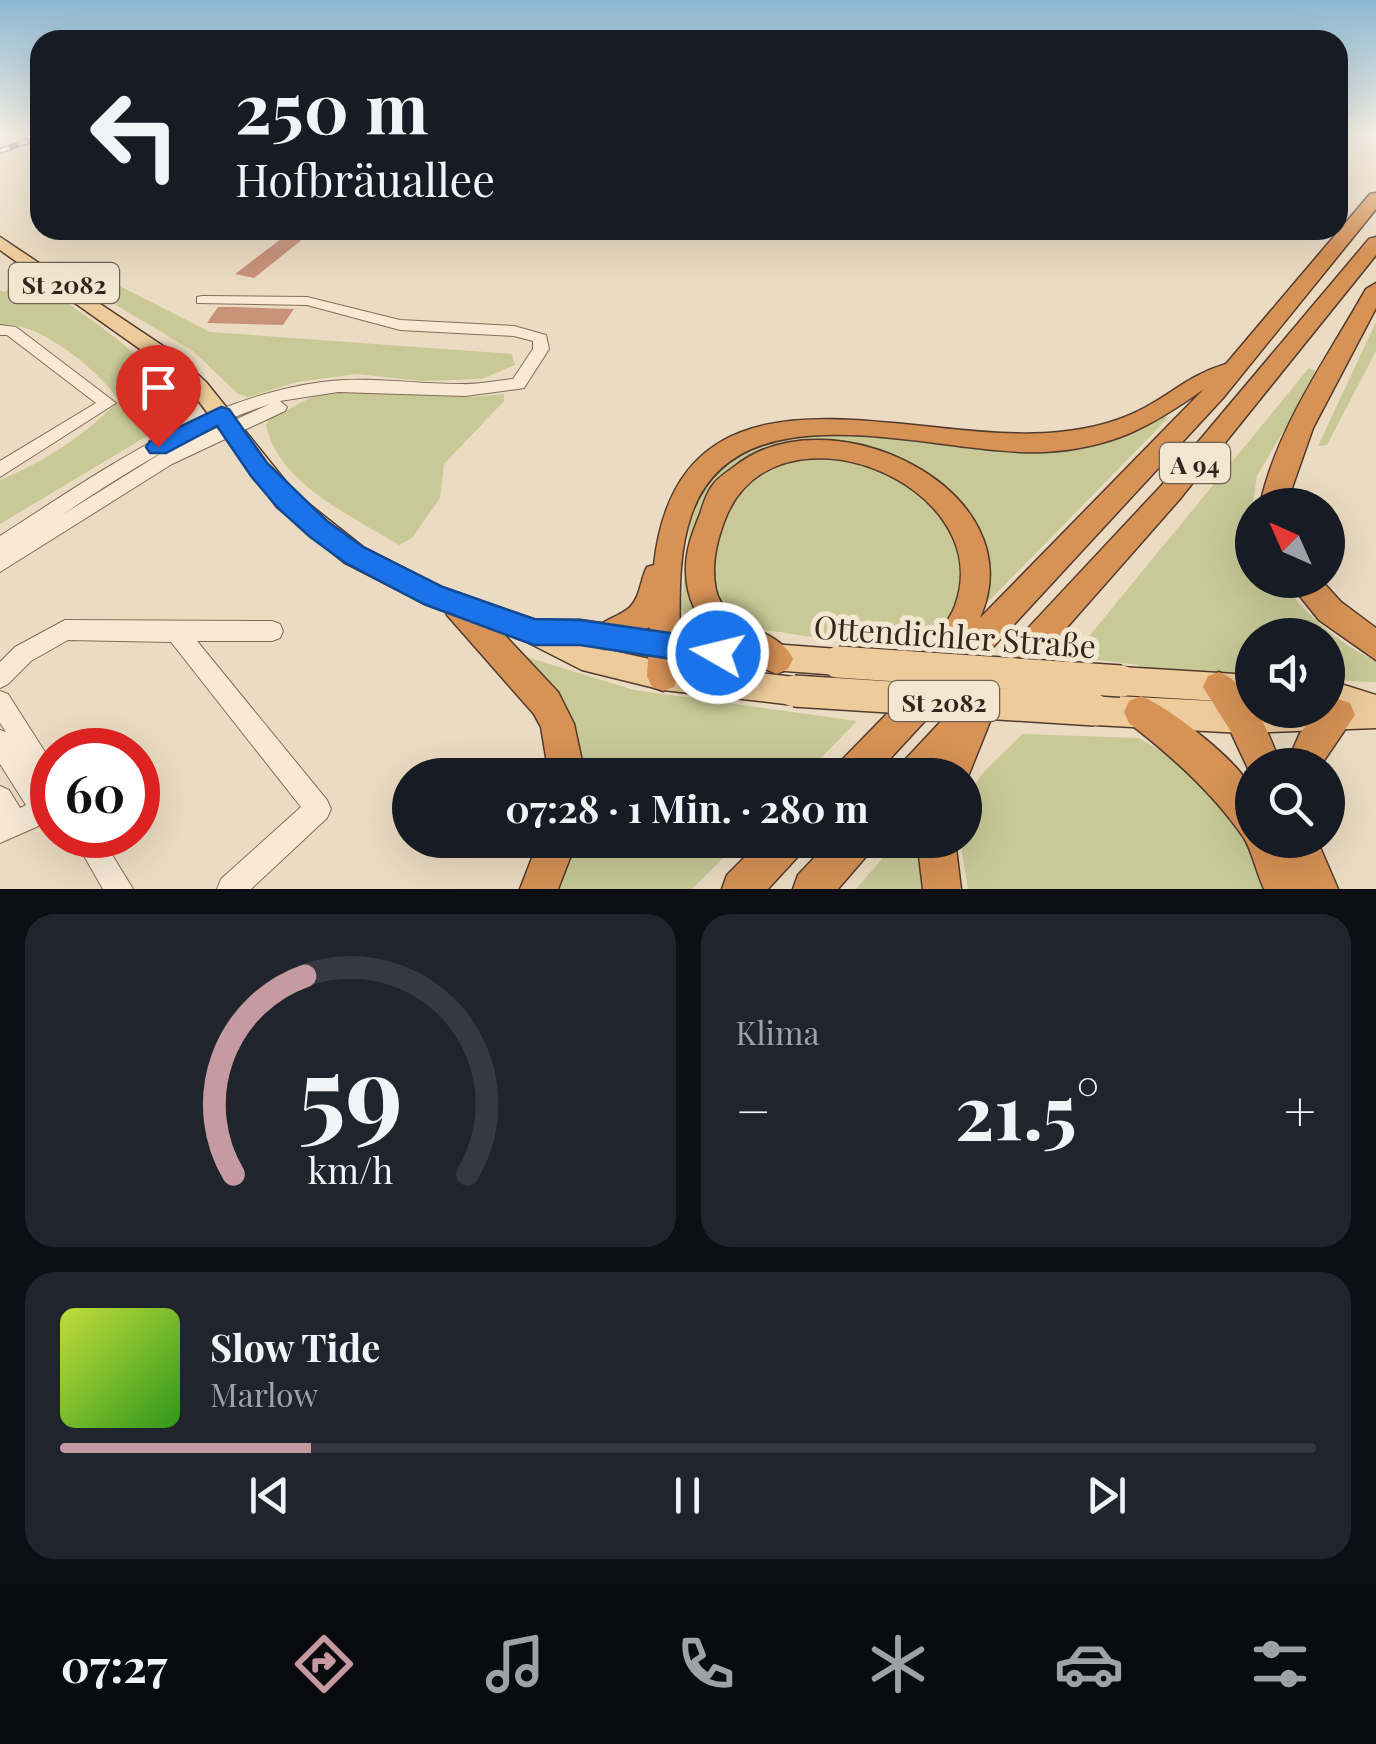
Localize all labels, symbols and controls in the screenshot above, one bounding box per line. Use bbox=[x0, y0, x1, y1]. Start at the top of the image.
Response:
text: 250 m bbox=[235, 58, 429, 152]
icon: left bbox=[70, 70, 200, 200]
text: Hofbräuallee bbox=[235, 148, 495, 208]
road number: St 2082 bbox=[9, 263, 119, 303]
pin bbox=[116, 345, 201, 448]
icon: arrive bbox=[131, 360, 186, 415]
road number: A 94 bbox=[1160, 443, 1230, 483]
north arrow bbox=[1235, 488, 1345, 598]
map controls bbox=[1235, 488, 1345, 858]
position arrow bbox=[666, 601, 770, 705]
street label: Ottendichler Straße bbox=[812, 604, 1098, 666]
button: sound bbox=[1235, 618, 1345, 728]
road number: St 2082 bbox=[889, 681, 999, 721]
speed limit sign: 60 bbox=[30, 728, 160, 858]
button: search bbox=[1235, 748, 1345, 858]
text: 07:28 · 1 Min. · 280 m bbox=[505, 782, 869, 833]
text: Klima bbox=[736, 1010, 819, 1053]
text: 59 bbox=[298, 1019, 403, 1158]
text: 21.5° bbox=[955, 1059, 1100, 1159]
text: − bbox=[736, 1072, 771, 1146]
text: + bbox=[1284, 1072, 1316, 1146]
text: km/h bbox=[307, 1145, 393, 1193]
text: Slow Tide bbox=[210, 1321, 380, 1372]
text: Marlow bbox=[210, 1372, 318, 1415]
icon: previous bbox=[242, 1468, 297, 1523]
icon: pause bbox=[660, 1468, 715, 1523]
icon: next bbox=[1079, 1468, 1134, 1523]
icon: directions bbox=[289, 1629, 359, 1699]
icon: music bbox=[480, 1629, 550, 1699]
icon: phone bbox=[671, 1629, 741, 1699]
icon: climate bbox=[863, 1629, 933, 1699]
icon: car bbox=[1054, 1629, 1124, 1699]
icon: filters bbox=[1245, 1629, 1315, 1699]
text: 07:27 bbox=[61, 1634, 167, 1694]

